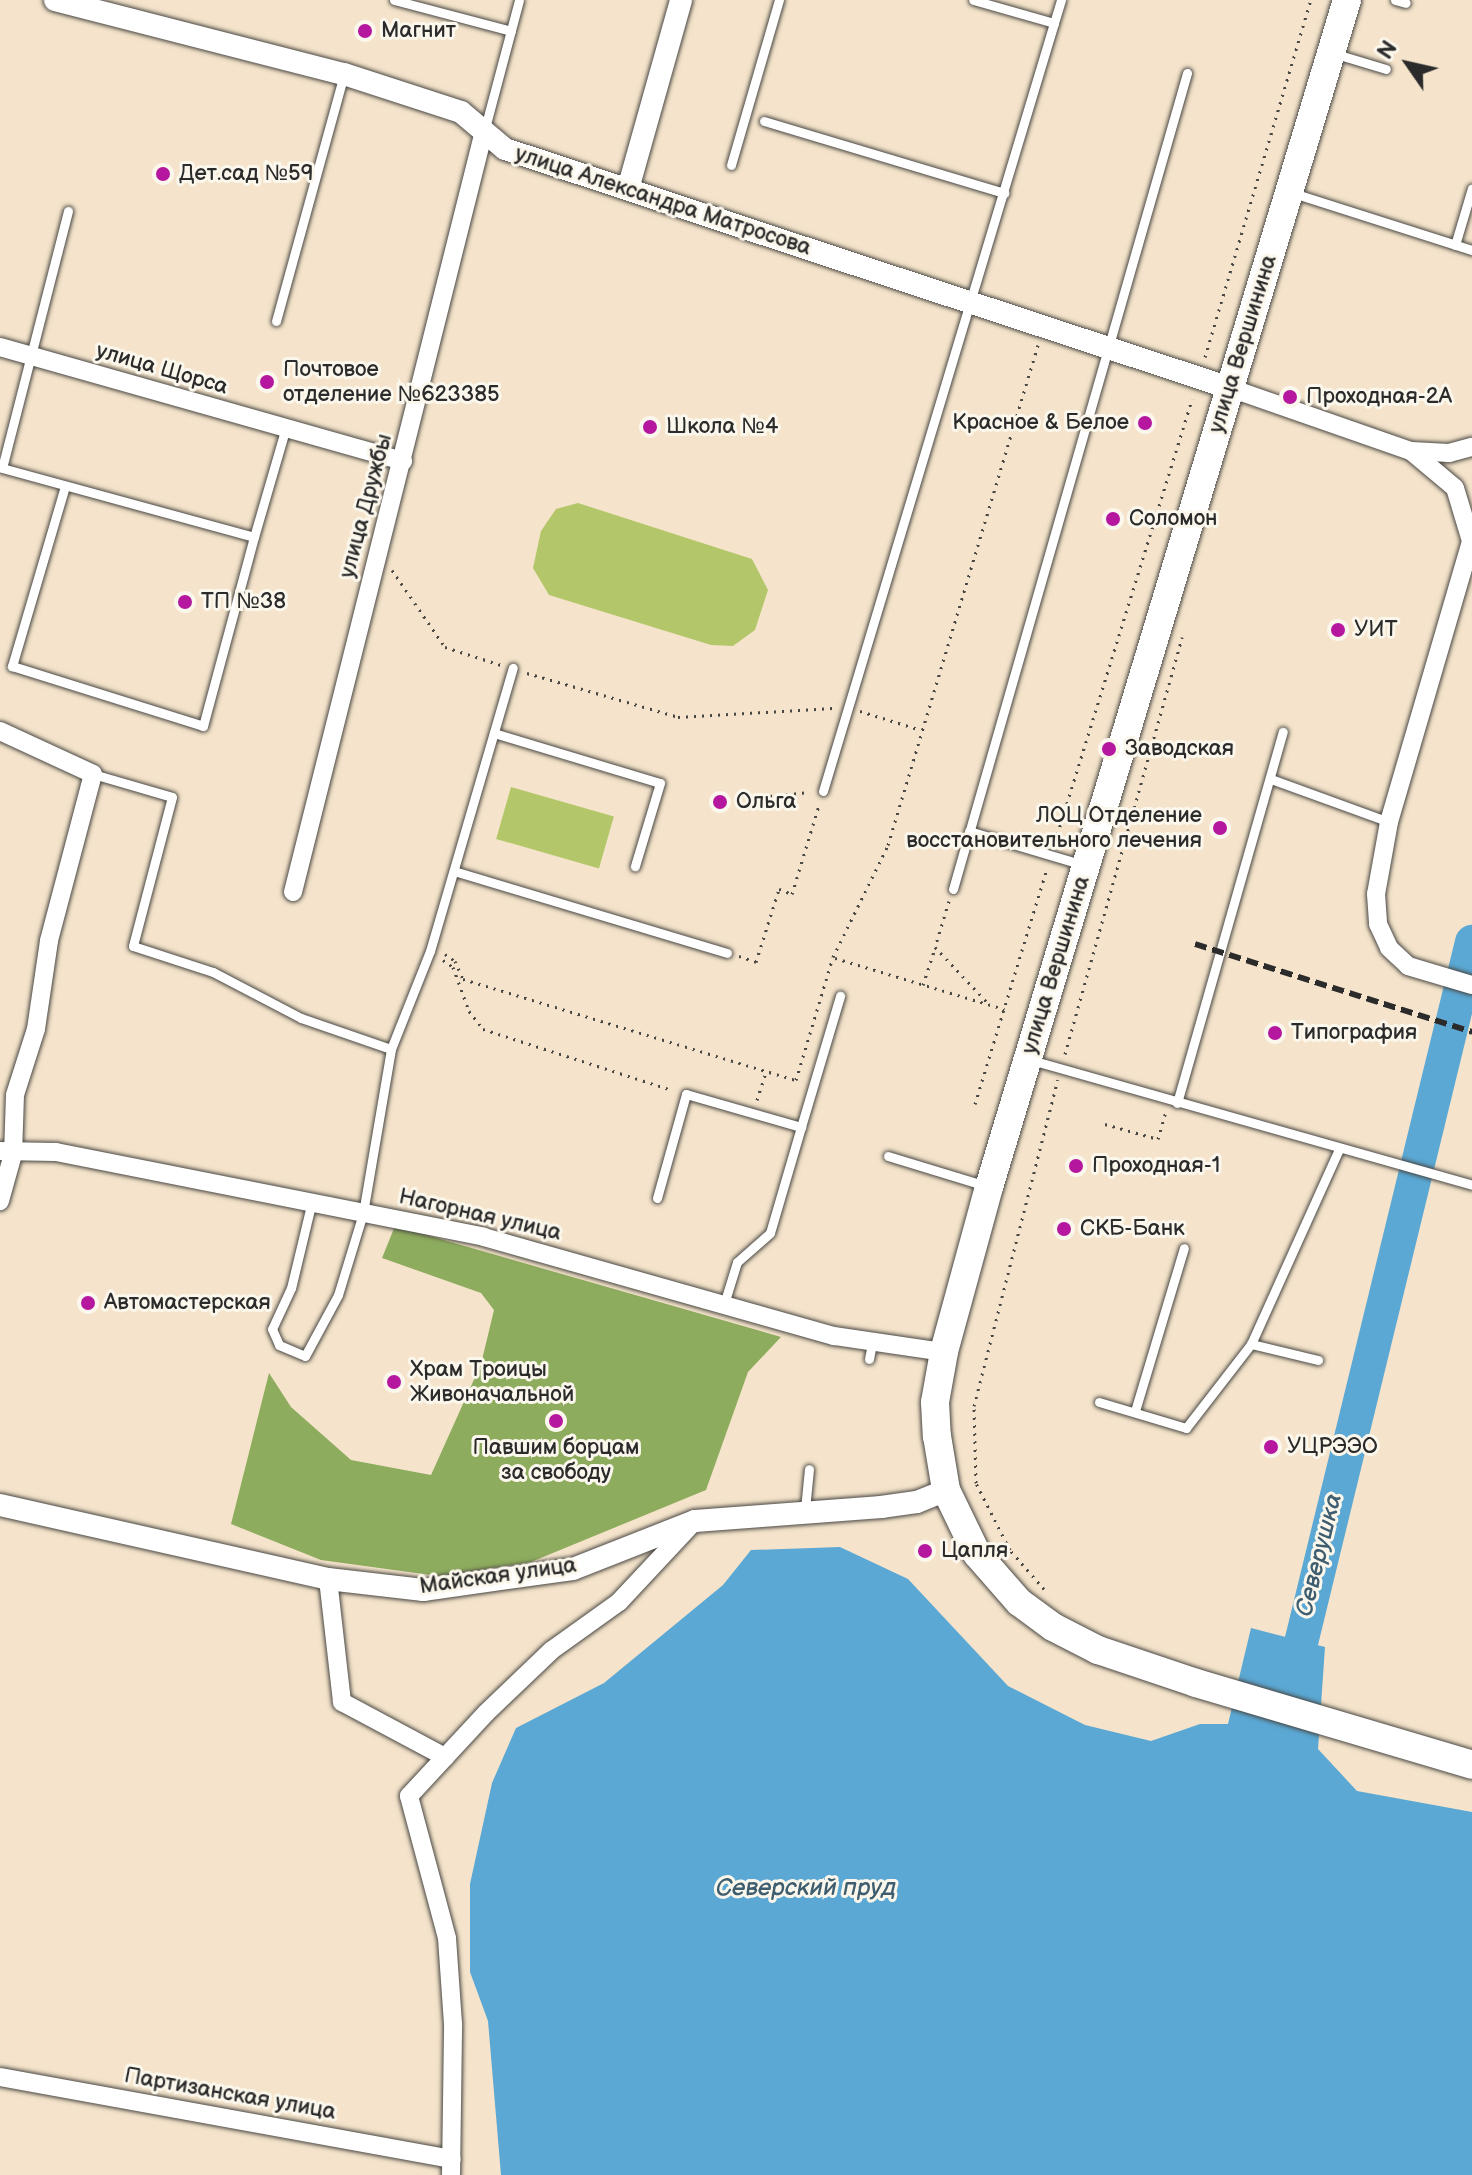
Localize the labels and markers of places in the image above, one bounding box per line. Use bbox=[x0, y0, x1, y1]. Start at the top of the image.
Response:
place label: Магнит bbox=[381, 18, 456, 44]
marker: Магнит bbox=[356, 22, 374, 40]
place label: Дет.сад №59 bbox=[179, 161, 313, 187]
marker: Дет.сад №59 bbox=[154, 165, 172, 183]
place label: Почтовое отделение №623385 bbox=[283, 356, 500, 408]
marker: Почтовое отделение №623385 bbox=[258, 373, 276, 391]
place label: Проходная-2А bbox=[1306, 384, 1452, 410]
marker: Проходная-2А bbox=[1281, 388, 1299, 406]
place label: Красное & Белое bbox=[952, 410, 1129, 436]
place label: Школа №4 bbox=[666, 414, 778, 440]
marker: Красное & Белое bbox=[1136, 414, 1154, 432]
marker: Школа №4 bbox=[641, 418, 659, 436]
place label: Соломон bbox=[1129, 506, 1218, 532]
marker: Соломон bbox=[1104, 510, 1122, 528]
place label: ТП №38 bbox=[201, 589, 286, 615]
marker: ТП №38 bbox=[176, 593, 194, 611]
place label: УИТ bbox=[1354, 617, 1397, 643]
marker: УИТ bbox=[1329, 621, 1347, 639]
place label: Заводская bbox=[1125, 736, 1234, 762]
marker: Заводская bbox=[1100, 740, 1118, 758]
place label: Ольга bbox=[736, 789, 796, 815]
marker: Ольга bbox=[711, 793, 729, 811]
place label: ЛОЦ Отделение восстановительного лечения bbox=[906, 802, 1202, 854]
marker: ЛОЦ Отделение восстановительного лечения bbox=[1209, 817, 1231, 839]
place label: Типография bbox=[1291, 1020, 1417, 1046]
marker: Типография bbox=[1266, 1024, 1284, 1042]
place label: Проходная-1 bbox=[1092, 1153, 1220, 1179]
marker: Проходная-1 bbox=[1067, 1157, 1085, 1175]
place label: СКБ-Банк bbox=[1080, 1216, 1185, 1242]
marker: СКБ-Банк bbox=[1055, 1220, 1073, 1238]
place label: Автомастерская bbox=[104, 1290, 271, 1316]
marker: Автомастерская bbox=[79, 1294, 97, 1312]
place label: Храм Троицы Живоначальной bbox=[410, 1356, 574, 1408]
marker: Храм Троицы Живоначальной bbox=[385, 1373, 403, 1391]
marker: Павшим борцам за свободу bbox=[547, 1412, 565, 1430]
place label: Павшим борцам за свободу bbox=[472, 1434, 640, 1486]
place label: УЦРЭЭО bbox=[1287, 1434, 1378, 1460]
marker: УЦРЭЭО bbox=[1262, 1438, 1280, 1456]
place label: Цапля bbox=[941, 1538, 1008, 1564]
marker: Цапля bbox=[916, 1542, 934, 1560]

